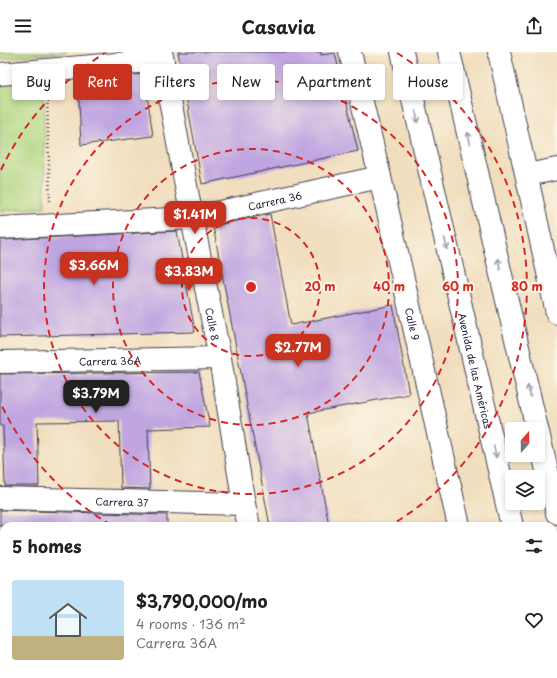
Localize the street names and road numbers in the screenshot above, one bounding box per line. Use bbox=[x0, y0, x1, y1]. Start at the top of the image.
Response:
street label: Carrera 36 bbox=[246, 187, 303, 213]
street label: Calle 8 bbox=[203, 306, 224, 342]
street label: Calle 9 bbox=[402, 306, 424, 342]
street label: Avenida de las Américas bbox=[455, 311, 497, 430]
street label: Carrera 36A bbox=[79, 352, 142, 368]
street label: Carrera 37 bbox=[95, 493, 149, 509]

